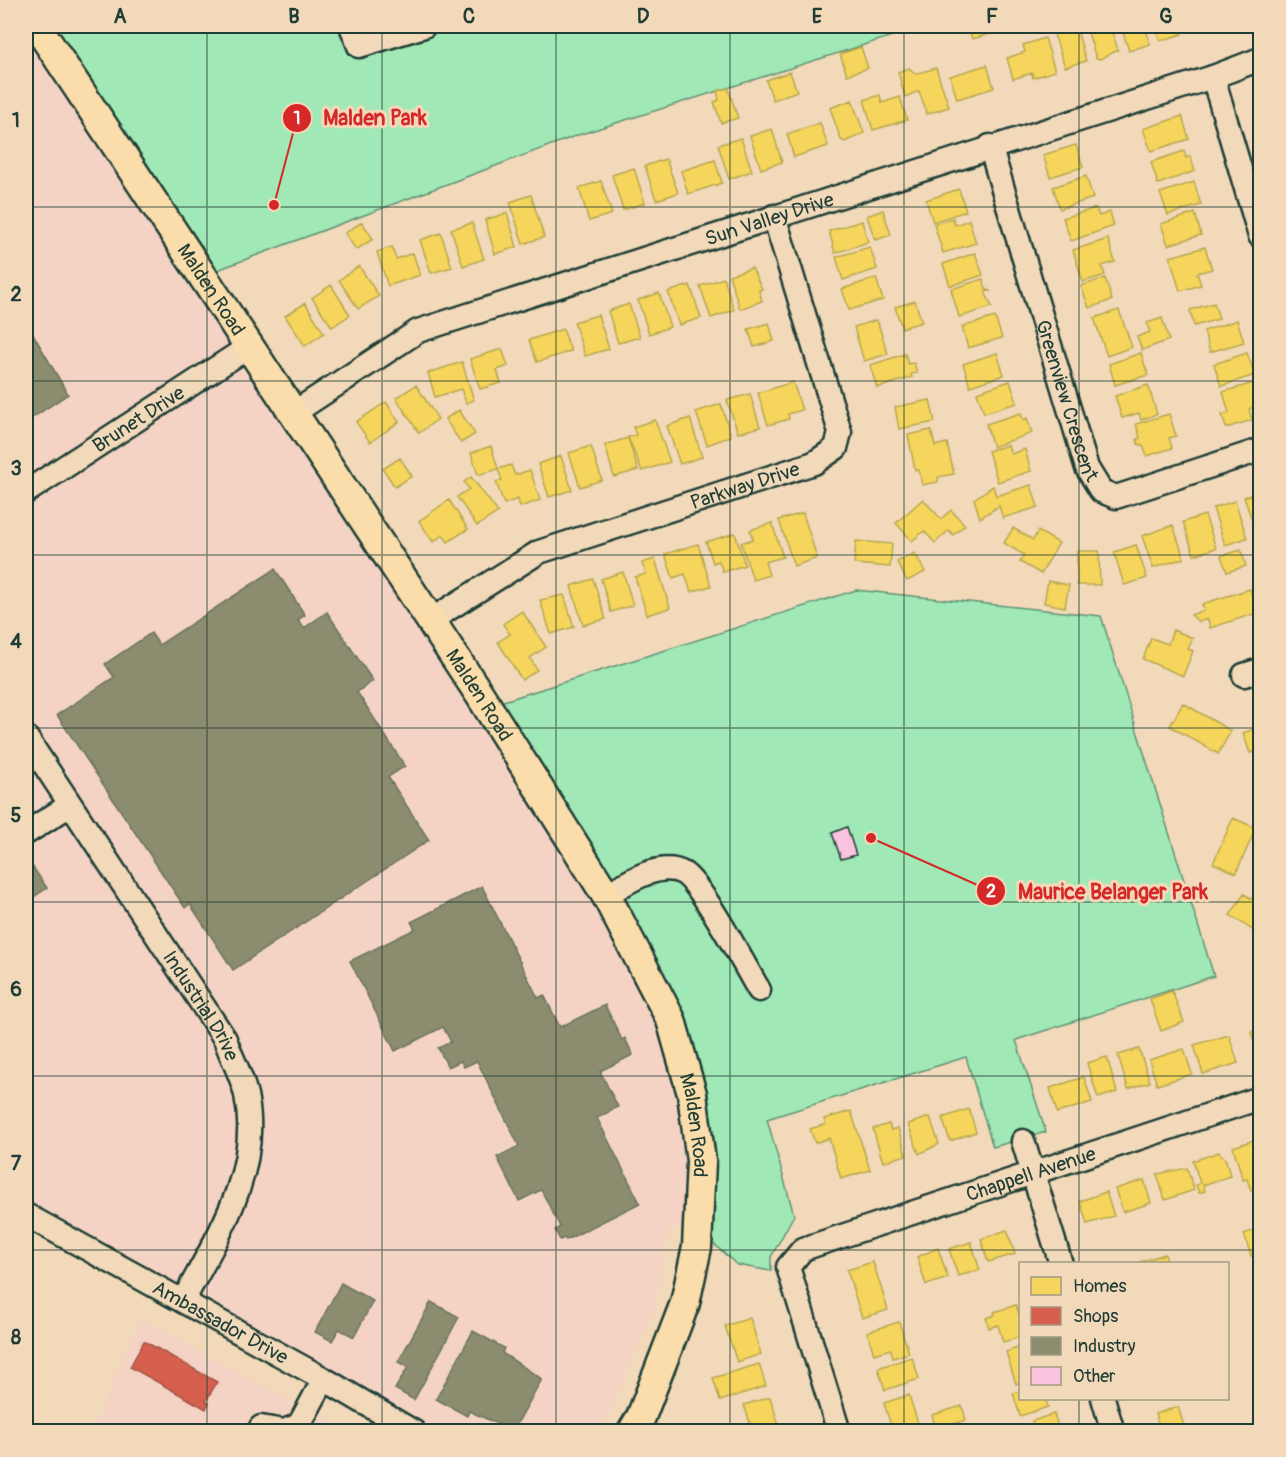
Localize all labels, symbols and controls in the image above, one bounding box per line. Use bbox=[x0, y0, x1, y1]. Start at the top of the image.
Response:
text: A bbox=[114, 4, 127, 29]
text: B bbox=[288, 4, 300, 29]
text: C bbox=[463, 4, 475, 29]
text: D bbox=[637, 4, 650, 29]
text: E bbox=[812, 4, 823, 29]
text: F bbox=[986, 4, 998, 29]
text: G bbox=[1159, 4, 1173, 29]
callout: Malden Park bbox=[282, 98, 439, 137]
text: Malden Park bbox=[323, 105, 427, 132]
text: 1 bbox=[293, 107, 301, 130]
text: 1 bbox=[12, 108, 20, 133]
street label: Sun Valley Drive bbox=[702, 186, 837, 251]
street label: Malden Road bbox=[172, 239, 251, 340]
text: 2 bbox=[10, 282, 22, 307]
street label: Greenview Crescent bbox=[1031, 317, 1105, 487]
street label: Brunet Drive bbox=[88, 380, 189, 458]
text: 3 bbox=[10, 456, 22, 481]
street label: Parkway Drive bbox=[687, 456, 803, 515]
text: 4 bbox=[10, 629, 22, 654]
street label: Malden Road bbox=[440, 644, 518, 746]
text: 5 bbox=[11, 803, 22, 828]
callout: Maurice Belanger Park bbox=[976, 872, 1220, 911]
text: Maurice Belanger Park bbox=[1018, 879, 1208, 906]
text: 2 bbox=[986, 880, 996, 903]
street label: Industrial Drive bbox=[158, 946, 245, 1065]
text: 6 bbox=[10, 977, 22, 1002]
street label: Malden Road bbox=[674, 1070, 714, 1178]
street label: Chappell Avenue bbox=[963, 1141, 1099, 1207]
text: 7 bbox=[11, 1151, 22, 1176]
legend bbox=[1019, 1262, 1229, 1400]
street label: Ambassador Drive bbox=[148, 1275, 293, 1369]
text: Homes bbox=[1073, 1275, 1126, 1298]
text: Shops bbox=[1073, 1305, 1118, 1328]
text: 8 bbox=[11, 1325, 21, 1350]
text: Industry bbox=[1073, 1335, 1136, 1358]
text: Other bbox=[1073, 1365, 1116, 1388]

